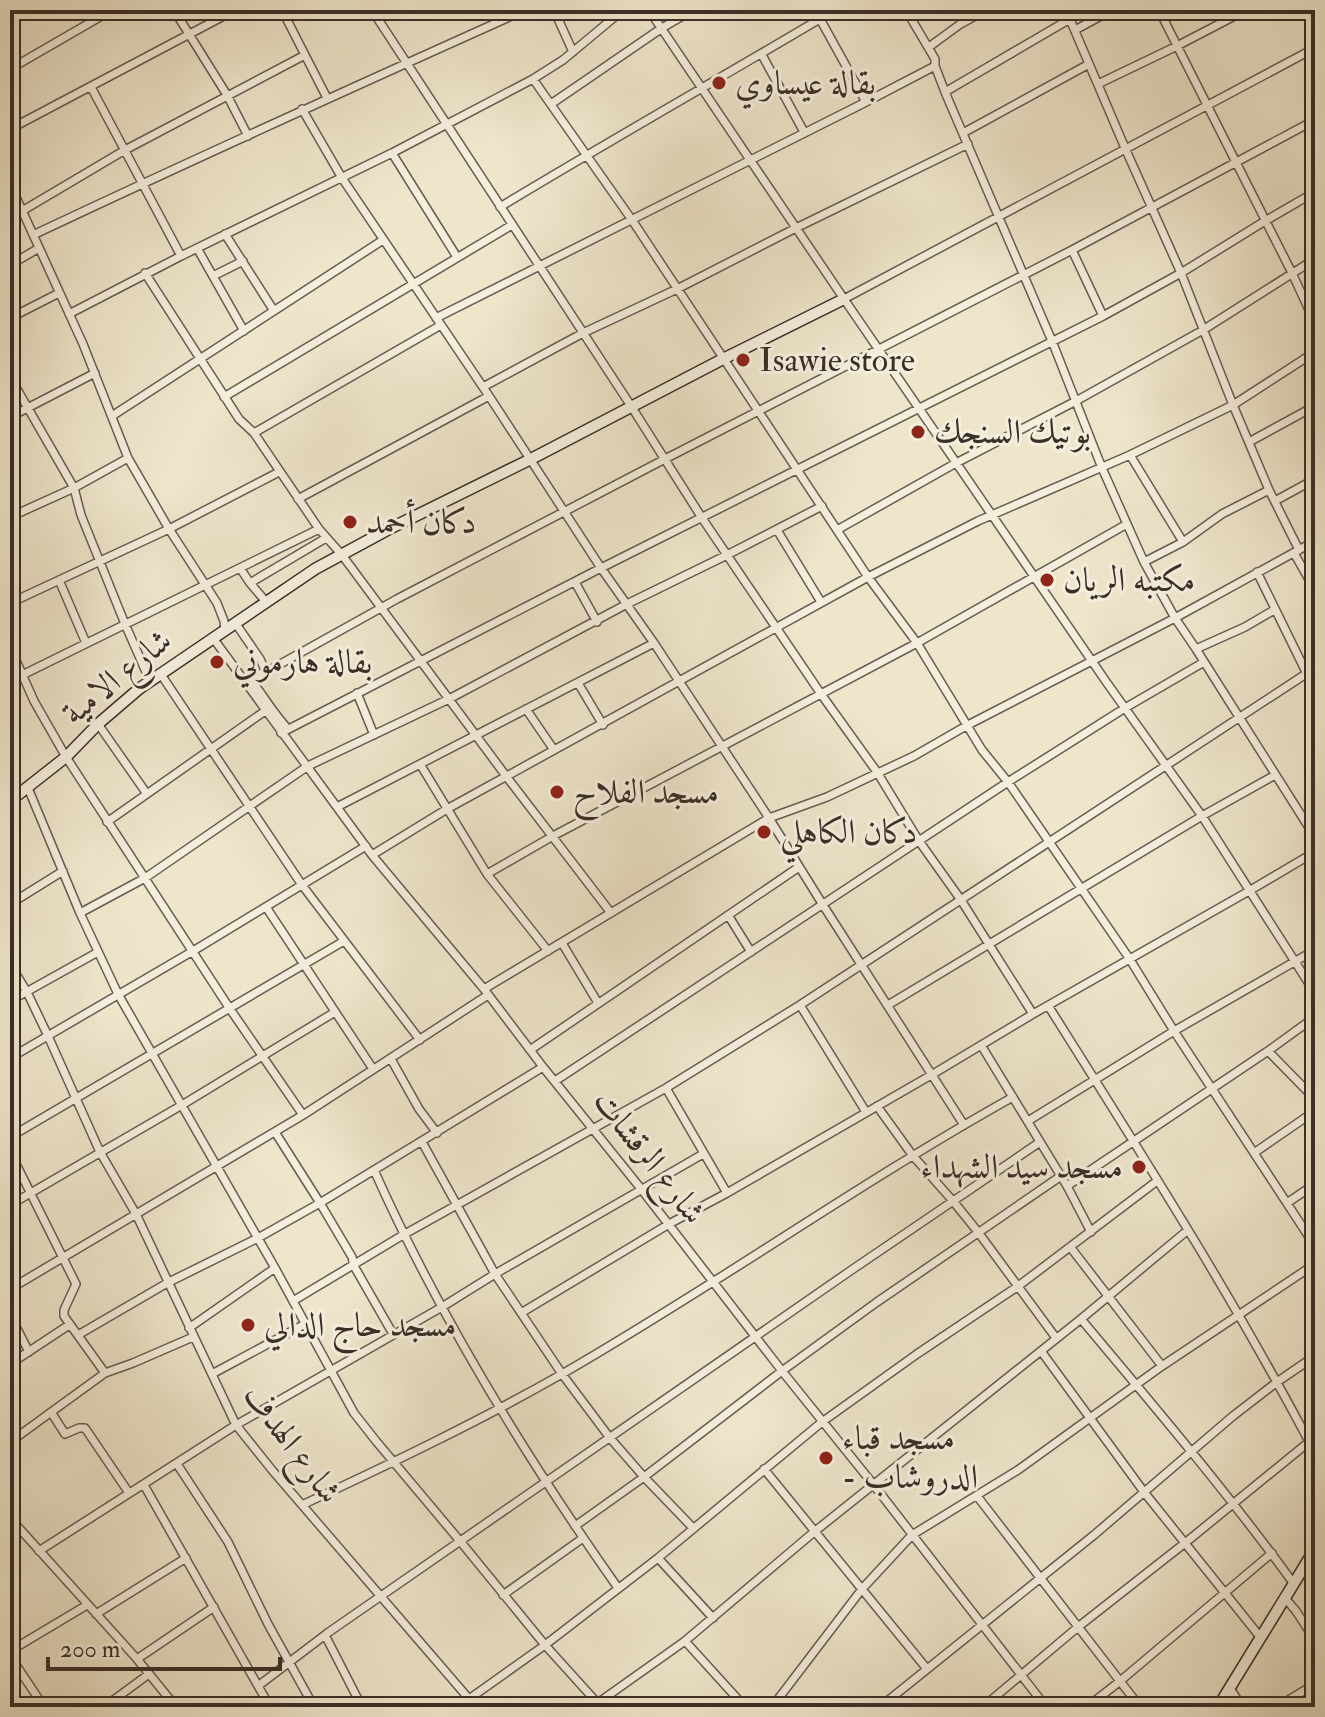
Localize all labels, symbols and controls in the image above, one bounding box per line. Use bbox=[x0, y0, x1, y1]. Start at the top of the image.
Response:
place label: بقالة عيساوي bbox=[735, 62, 876, 110]
marker: بقالة عيساوي bbox=[710, 74, 728, 92]
place label: Isawie store bbox=[759, 339, 915, 382]
marker: Isawie store bbox=[734, 351, 752, 369]
place label: بوتيك السنجك bbox=[934, 411, 1091, 454]
marker: بوتيك السنجك bbox=[909, 423, 927, 441]
place label: دكان أحمد bbox=[366, 498, 476, 544]
marker: دكان أحمد bbox=[341, 513, 359, 531]
place label: مكتبه الريان bbox=[1063, 559, 1195, 602]
marker: مكتبه الريان bbox=[1038, 571, 1056, 589]
street label: شارع الامية bbox=[53, 619, 185, 739]
place label: بقالة هارموني bbox=[233, 641, 372, 689]
marker: بقالة هارموني bbox=[208, 653, 226, 671]
place label: مسجد الفلاح bbox=[573, 771, 719, 821]
marker: مسجد الفلاح bbox=[548, 783, 566, 801]
place label: دكان الكاهلي bbox=[780, 811, 917, 864]
marker: دكان الكاهلي bbox=[755, 823, 773, 841]
street label: شارع الرقشات bbox=[578, 1081, 715, 1237]
place label: مسجد سيد الشهداء bbox=[920, 1146, 1123, 1189]
marker: مسجد سيد الشهداء bbox=[1130, 1158, 1148, 1176]
place label: مسجد حاج الدالي bbox=[264, 1304, 456, 1354]
marker: مسجد حاج الدالي bbox=[239, 1316, 257, 1334]
street label: شارع الهدف bbox=[228, 1376, 351, 1516]
place label: مسجد قباء - الدروشاب bbox=[842, 1417, 978, 1499]
marker: مسجد قباء - الدروشاب bbox=[817, 1449, 835, 1467]
scale bar bbox=[48, 1621, 280, 1671]
text: 200 m bbox=[60, 1634, 121, 1665]

